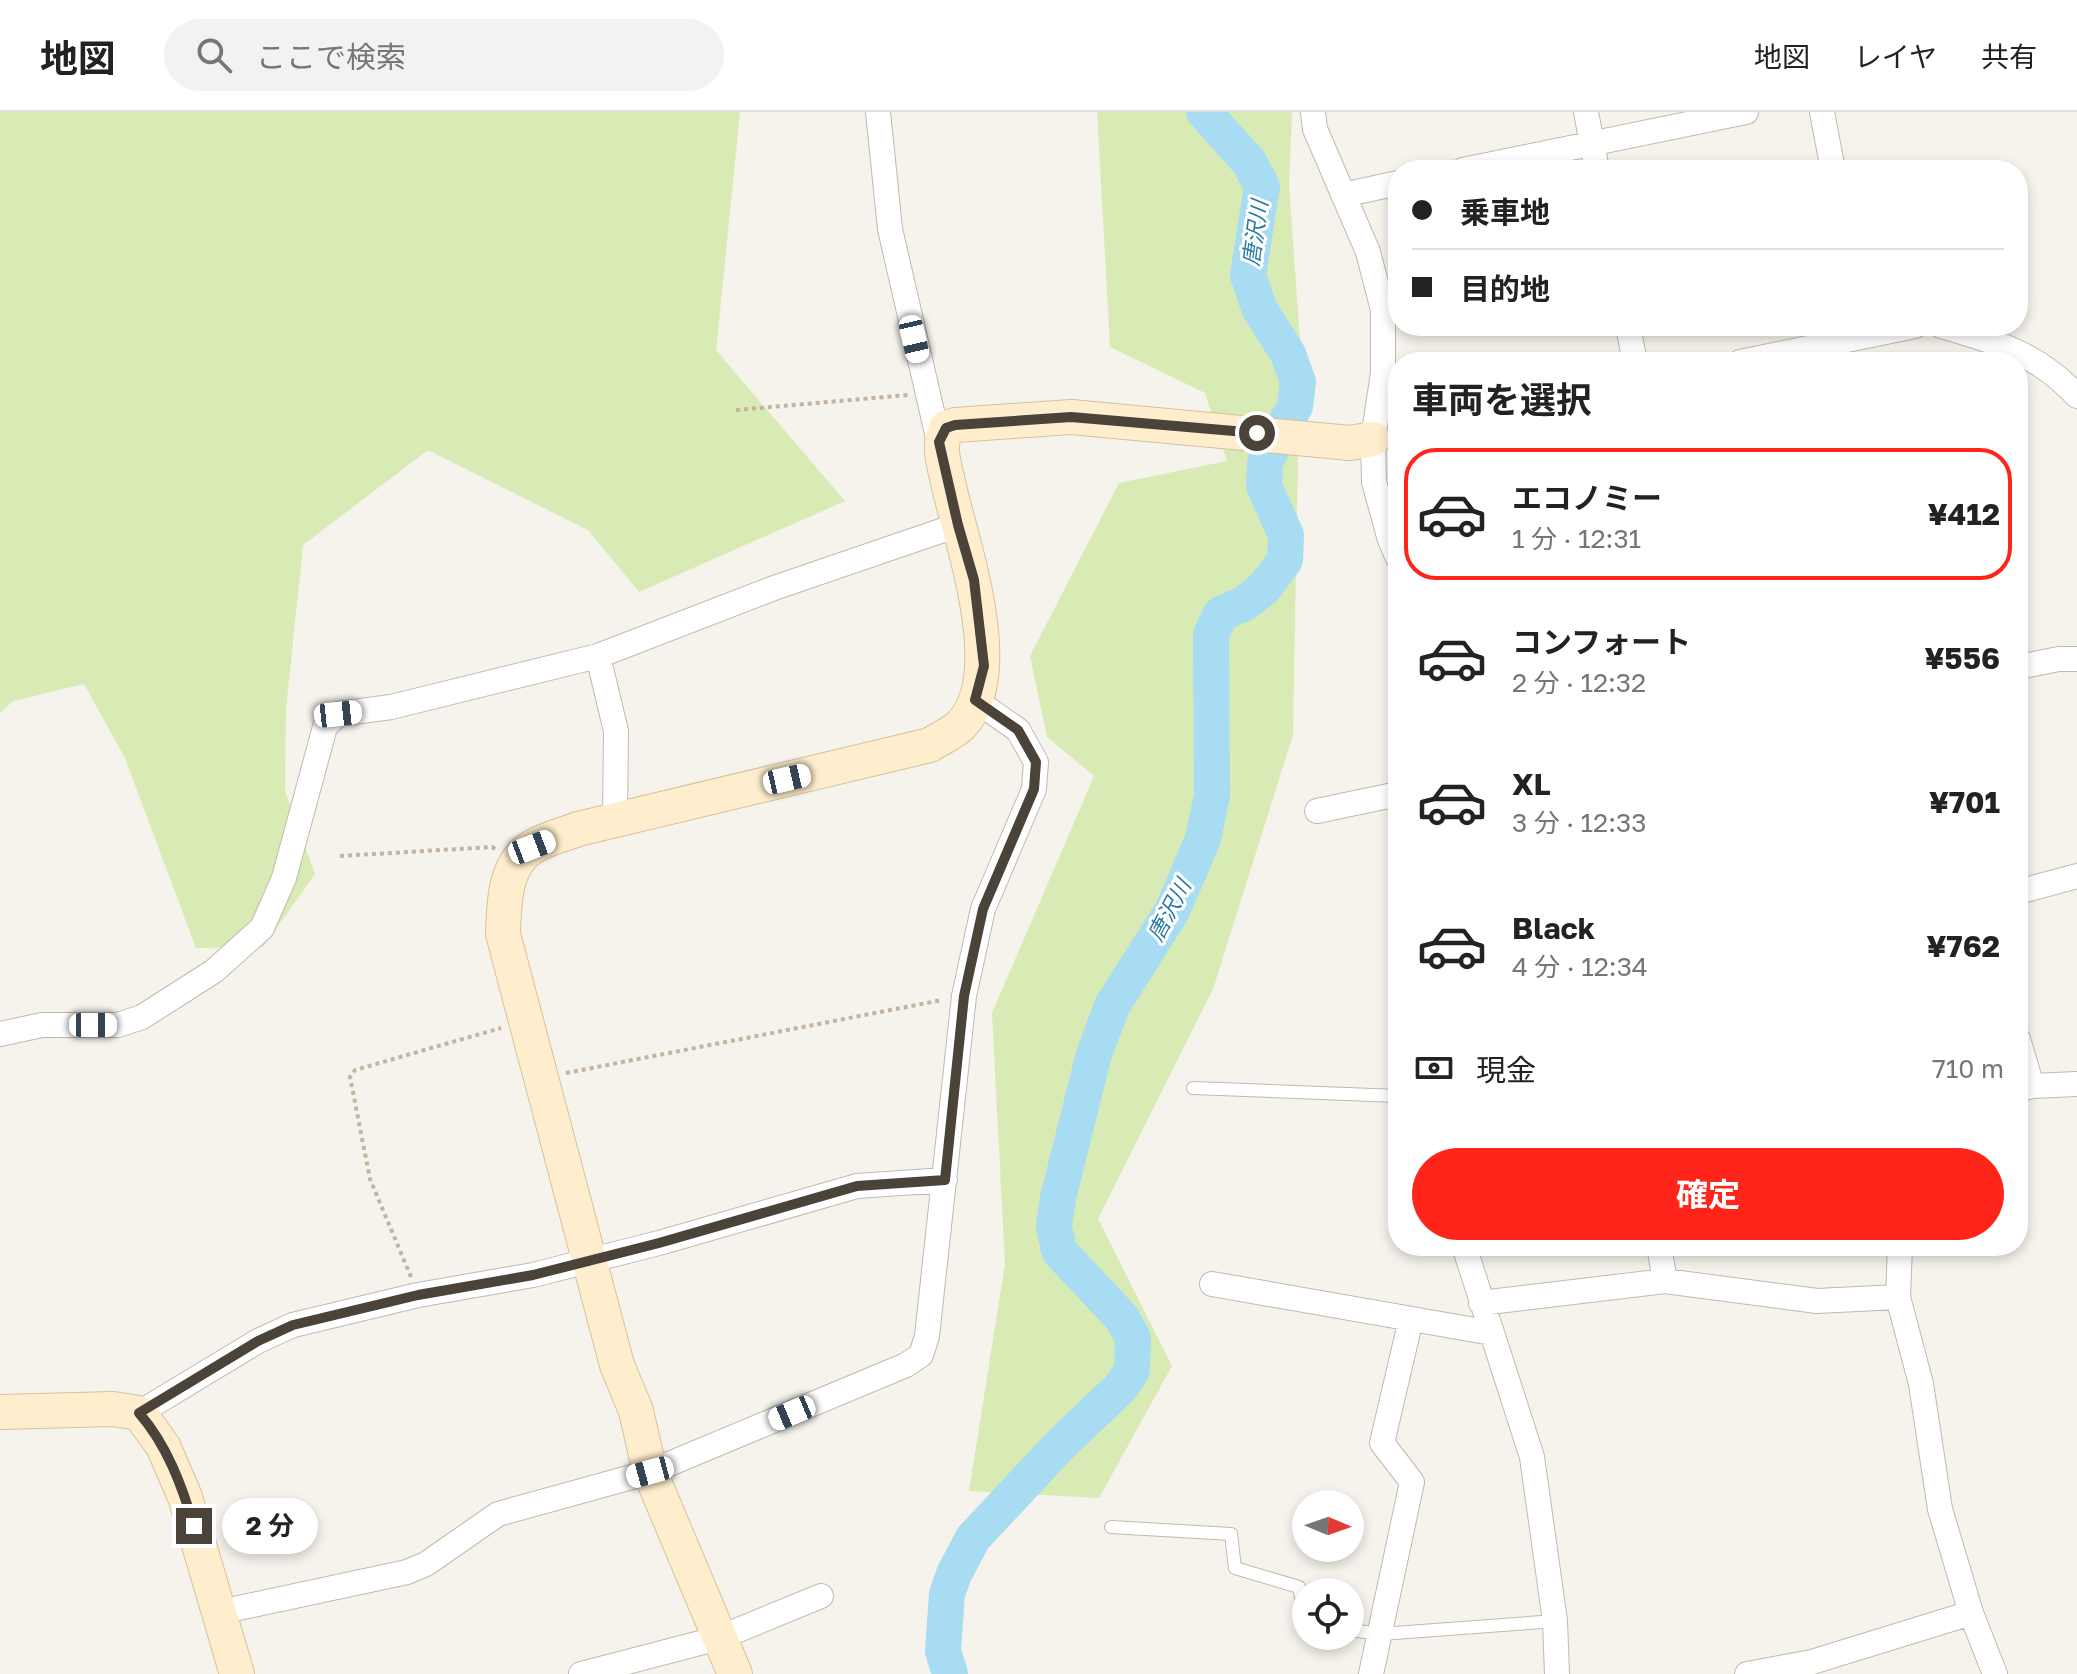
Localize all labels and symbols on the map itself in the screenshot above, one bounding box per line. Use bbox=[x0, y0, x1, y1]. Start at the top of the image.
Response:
water label: 唐沢川 bbox=[1237, 196, 1273, 267]
car bbox=[897, 313, 931, 365]
route start bbox=[1239, 415, 1275, 451]
car bbox=[313, 700, 363, 728]
car bbox=[761, 762, 813, 796]
car bbox=[505, 827, 559, 867]
water label: 唐沢川 bbox=[1141, 873, 1197, 945]
car bbox=[69, 1013, 117, 1037]
car bbox=[765, 1393, 819, 1433]
car bbox=[624, 1454, 676, 1490]
north arrow bbox=[1292, 1490, 1364, 1562]
callout: 2 分 bbox=[222, 1498, 318, 1554]
route end bbox=[176, 1508, 212, 1544]

